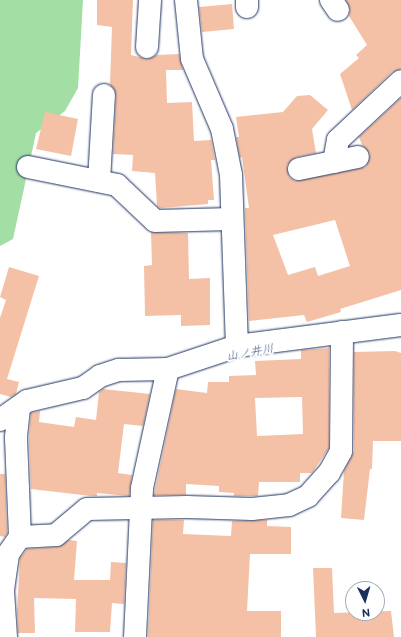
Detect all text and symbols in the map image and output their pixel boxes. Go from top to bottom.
water label: 山ノ井川 [225,342,275,364]
north arrow [345,581,385,621]
text: N [361,606,371,619]

